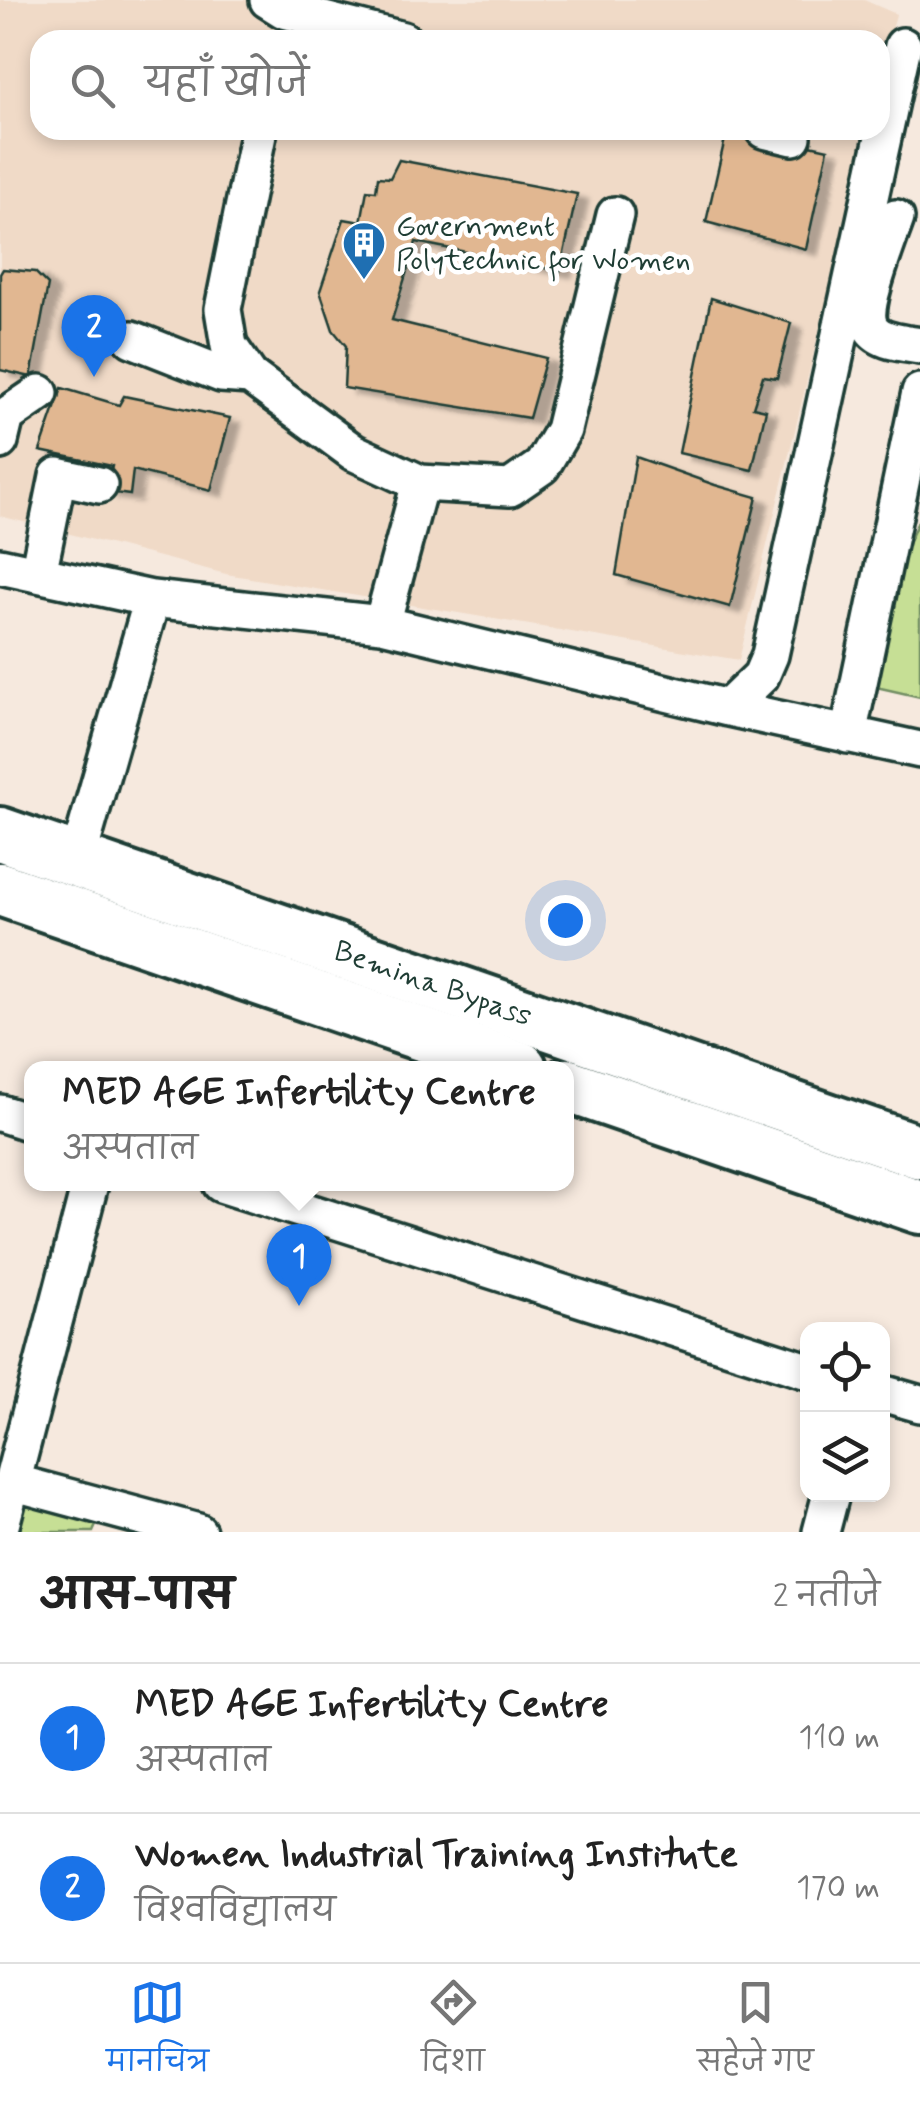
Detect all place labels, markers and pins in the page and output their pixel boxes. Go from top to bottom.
place label: Government Polytechnic for Women [396,207,691,282]
building icon: Government Polytechnic for Women [341,220,387,281]
pin: 2 [62,294,126,377]
pin: 1 [266,1224,332,1306]

